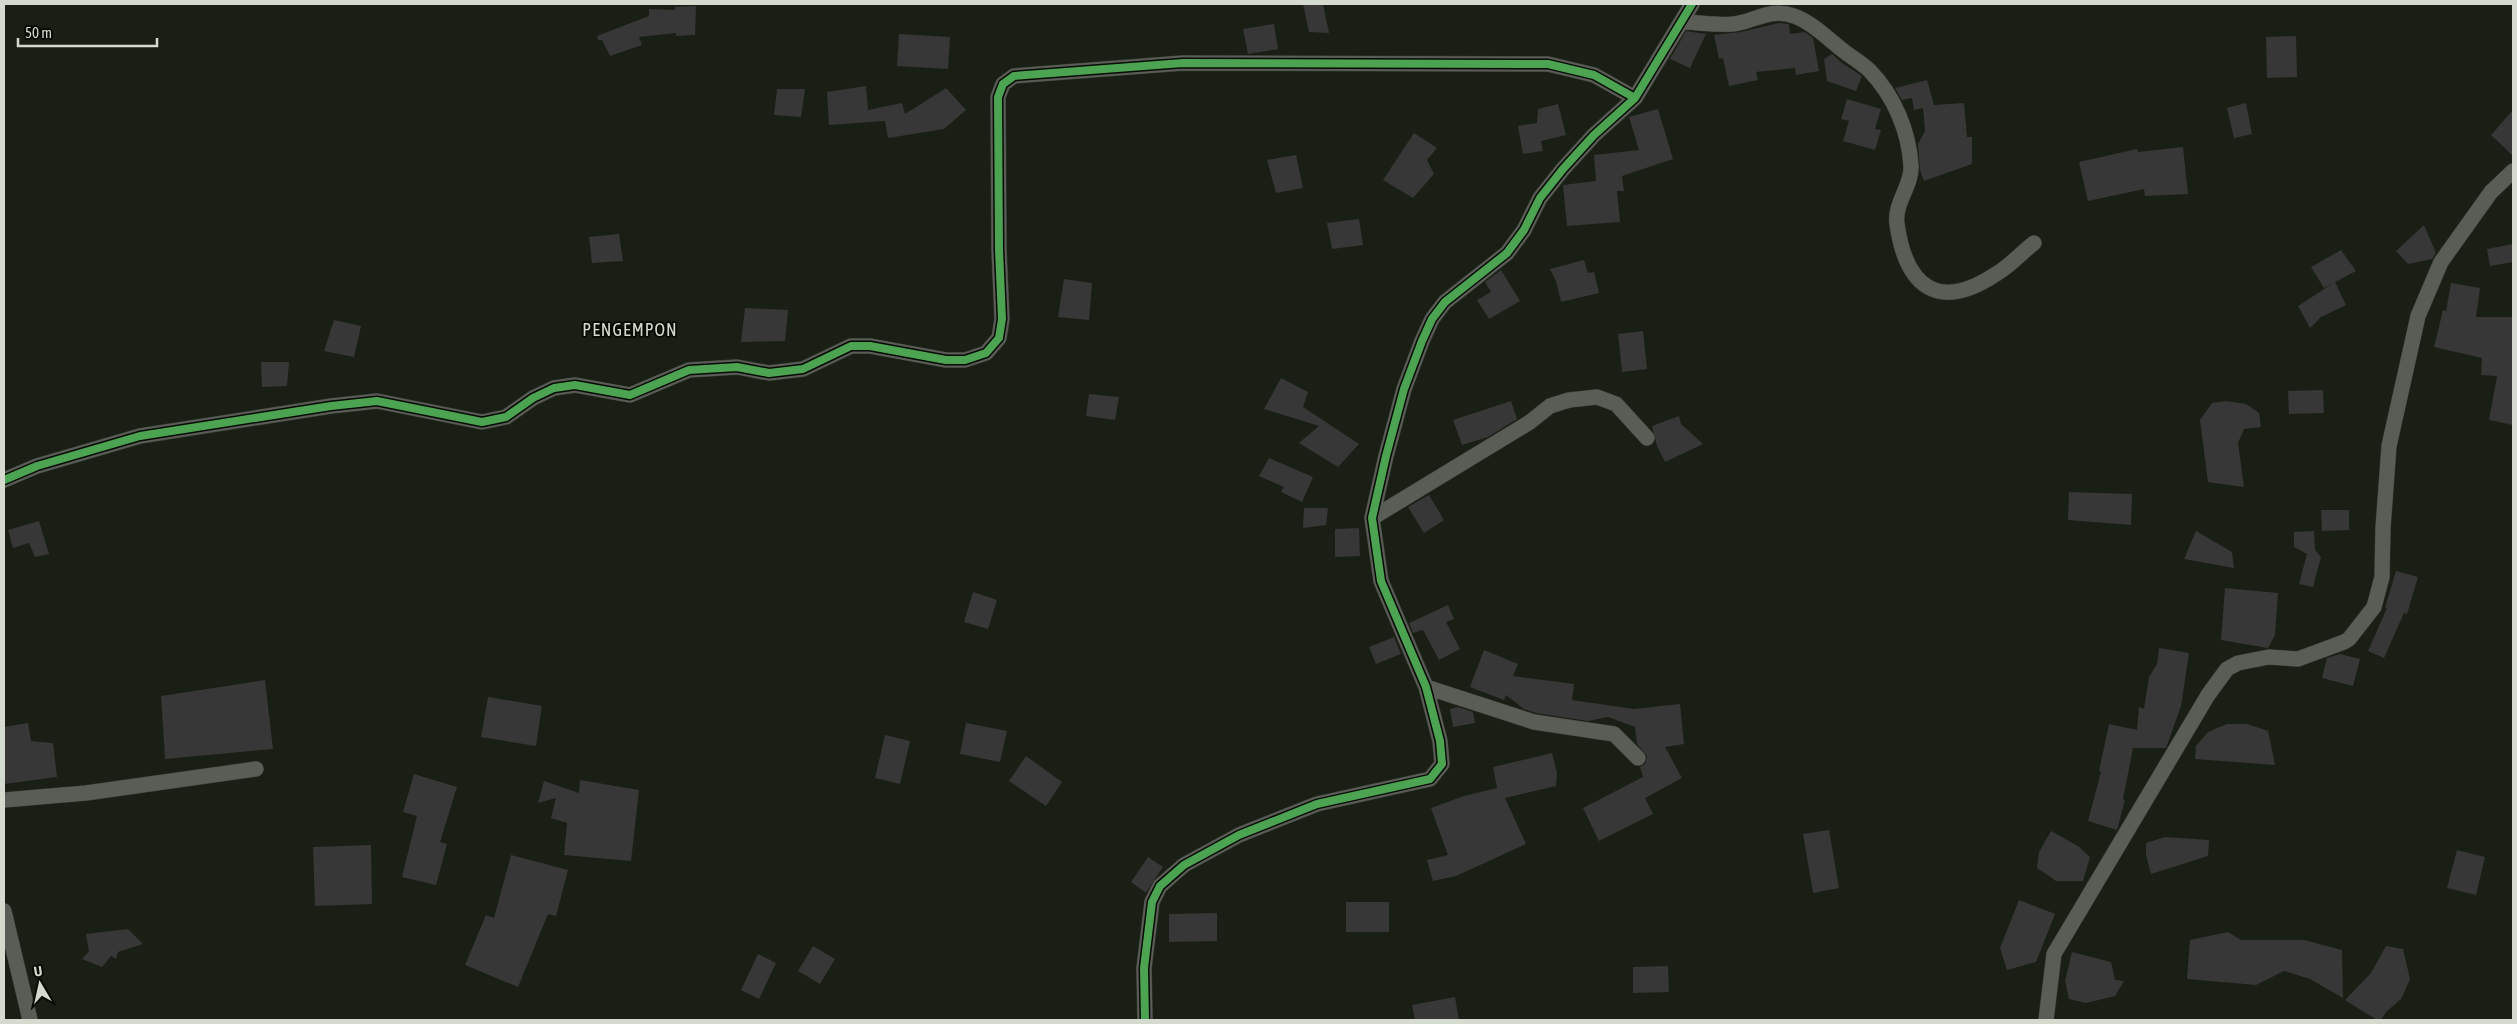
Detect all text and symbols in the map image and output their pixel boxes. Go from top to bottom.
scale bar [18,15,156,47]
text: 50 m [25,24,52,41]
district label: PENGEMPON [582,319,678,340]
north arrow [15,959,65,1009]
text: U [33,963,43,980]

